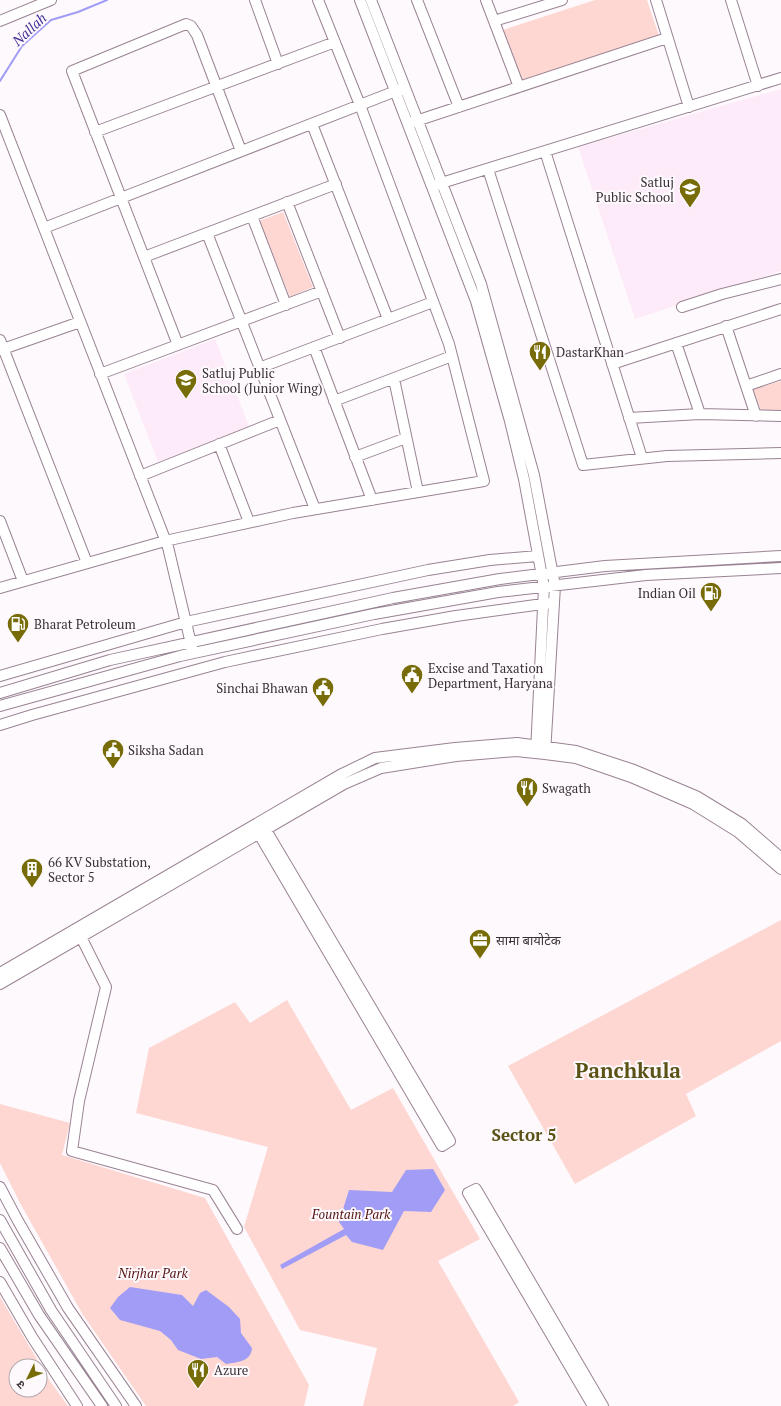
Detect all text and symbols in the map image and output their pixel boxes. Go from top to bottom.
water label: Nallah [7,8,50,50]
place label: Satluj Public School [596,173,674,206]
school or university icon: Satluj Public School [677,176,703,209]
restaurant icon: DastarKhan [527,339,553,372]
place label: DastarKhan [556,343,624,361]
place label: Satluj Public School (Junior Wing) [202,364,323,397]
school or university icon: Satluj Public School (Junior Wing) [173,367,199,400]
fuel station icon: Indian Oil [698,580,724,613]
place label: Indian Oil [638,584,696,602]
fuel station icon: Bharat Petroleum [5,611,31,644]
place label: Bharat Petroleum [34,615,136,633]
place label: Excise and Taxation Department, Haryana [428,659,553,692]
public building icon: Excise and Taxation Department, Haryana [399,662,425,695]
public building icon: Sinchai Bhawan [310,675,336,708]
place label: Sinchai Bhawan [216,679,308,697]
public building icon: Siksha Sadan [100,737,126,770]
place label: Siksha Sadan [128,741,204,759]
restaurant icon: Swagath [514,775,540,808]
place label: Swagath [542,779,591,797]
place label: 66 KV Substation, Sector 5 [48,853,151,886]
building icon: 66 KV Substation, Sector 5 [19,856,45,889]
office icon: सामा बायोटेक [467,927,493,960]
place label: सामा बायोटेक [496,931,562,949]
district label: Panchkula [575,1056,681,1084]
district label: Sector 5 [491,1123,557,1146]
park label: Fountain Park [311,1205,391,1223]
park label: Nirjhar Park [117,1264,188,1282]
restaurant icon: Azure [185,1357,211,1390]
north arrow [8,1358,48,1398]
place label: Azure [214,1361,248,1379]
text: उ [13,1377,28,1392]

